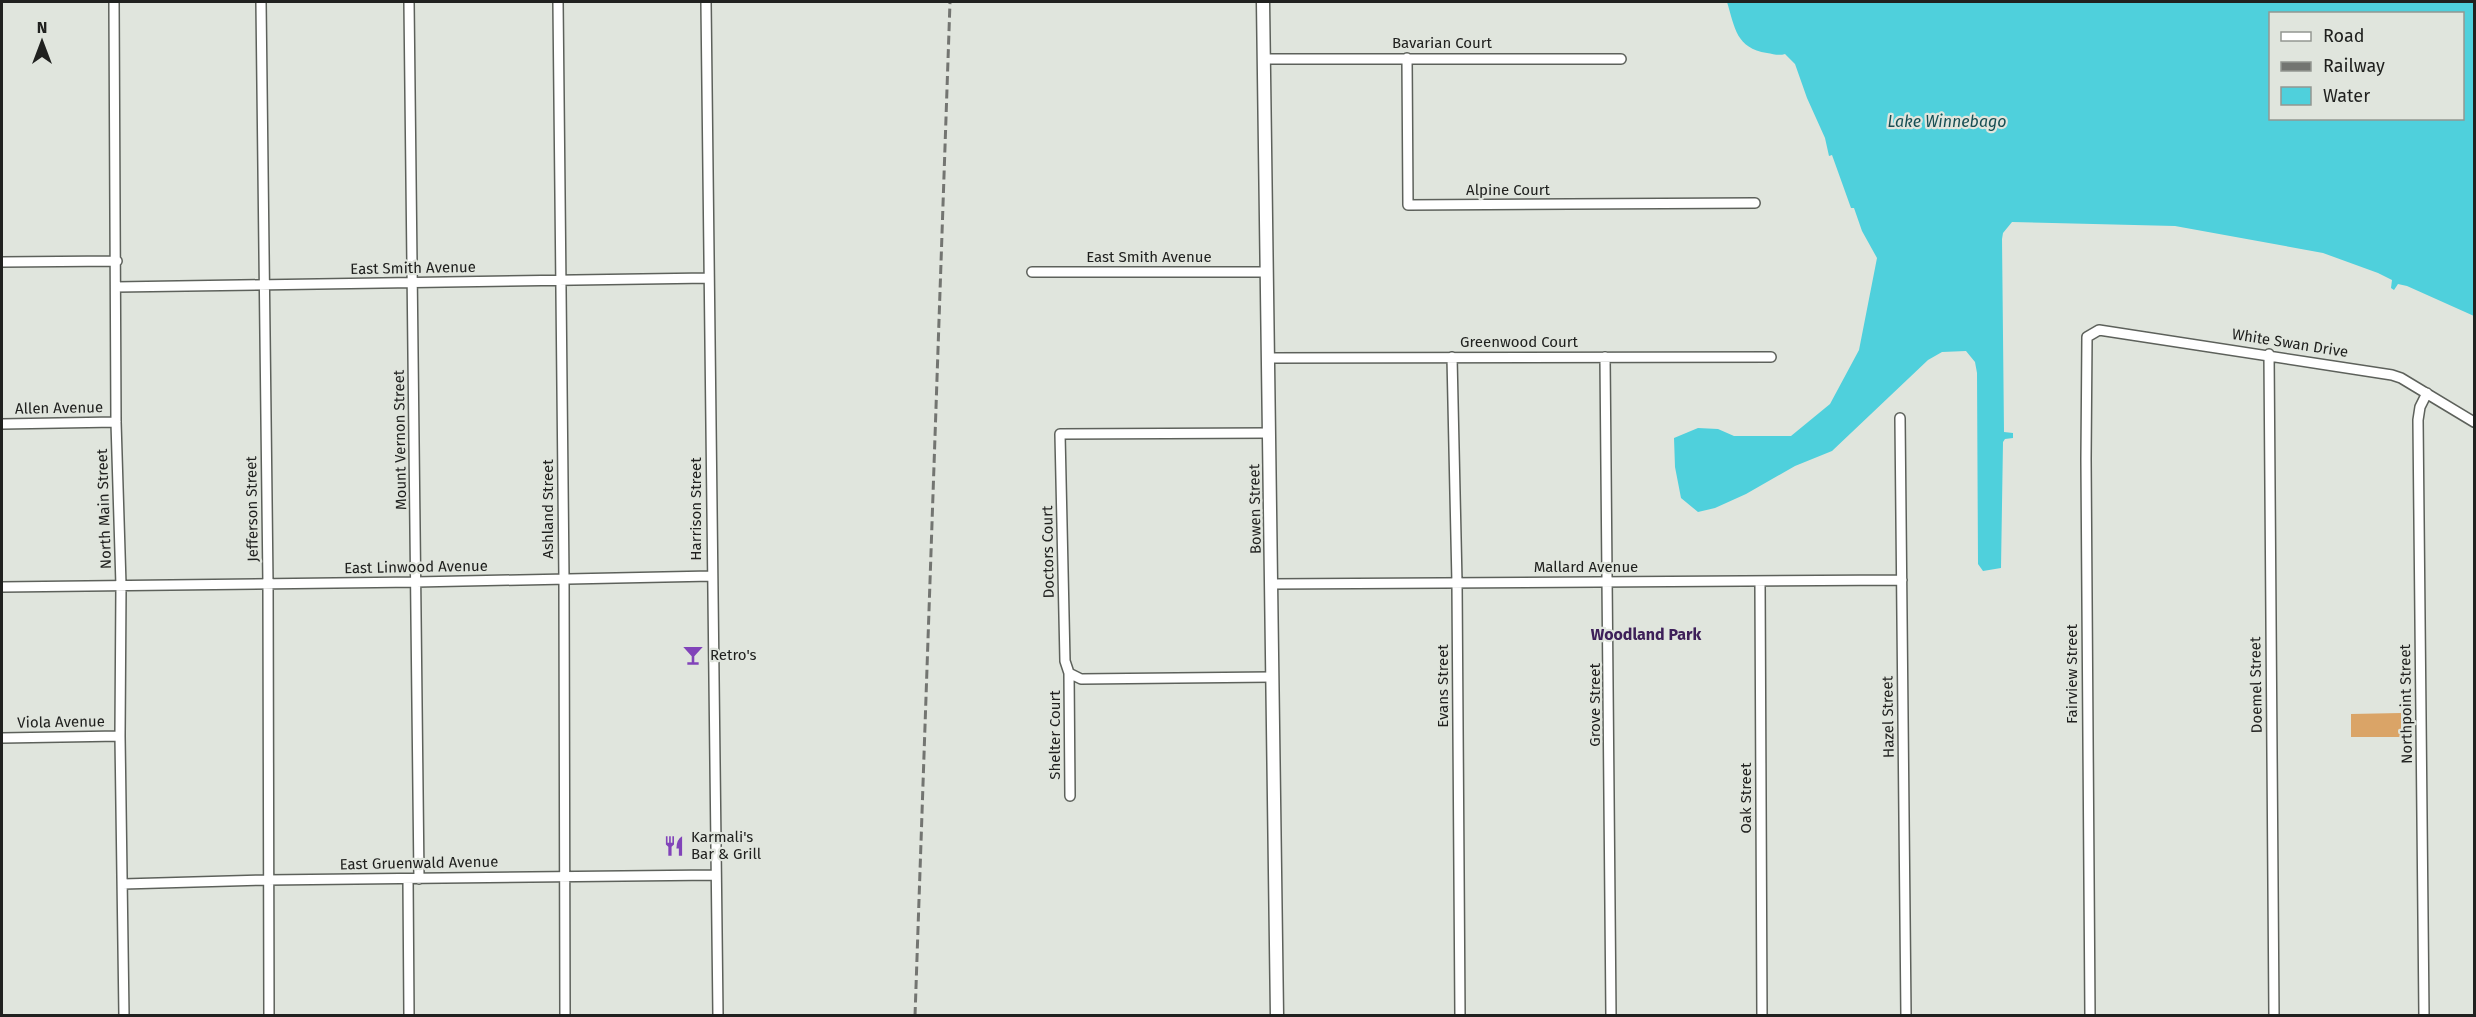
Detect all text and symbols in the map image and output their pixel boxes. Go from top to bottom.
north arrow [12,12,72,72]
legend [2269,12,2464,120]
text: N [37,18,47,37]
text: Road [2323,25,2365,47]
street label: Bavarian Court [1392,34,1493,52]
text: Railway [2323,55,2385,77]
text: Water [2323,85,2370,107]
water label: Lake Winnebago [1887,112,2007,131]
street label: Alpine Court [1466,181,1551,199]
street label: East Smith Avenue [1086,248,1212,266]
street label: East Smith Avenue [350,258,476,278]
street label: White Swan Drive [2231,325,2349,361]
street label: Greenwood Court [1460,333,1579,351]
street label: Mount Vernon Street [390,369,410,510]
street label: Allen Avenue [15,398,103,418]
street label: North Main Street [93,448,115,570]
street label: Jefferson Street [242,455,262,562]
street label: Harrison Street [687,457,705,561]
street label: Ashland Street [539,459,557,559]
street label: Bowen Street [1245,463,1265,554]
street label: Doctors Court [1038,505,1058,599]
street label: East Linwood Avenue [344,557,488,577]
street label: Mallard Avenue [1534,558,1638,576]
street label: Fairview Street [2063,623,2081,724]
district label: Woodland Park [1591,625,1701,644]
street label: Doemel Street [2246,636,2266,734]
bar icon: Retro's [681,643,705,667]
street label: Northpoint Street [2396,643,2416,764]
street label: Evans Street [1434,644,1452,728]
place label: Retro's [710,646,757,664]
street label: Grove Street [1586,663,1604,747]
street label: Hazel Street [1878,675,1898,758]
street label: Shelter Court [1046,690,1064,780]
street label: Viola Avenue [17,712,105,732]
street label: Oak Street [1737,762,1755,833]
place label: Karmali's Bar & Grill [691,828,762,863]
restaurant icon: Karmali's Bar & Grill [662,834,686,858]
street label: East Gruenwald Avenue [339,853,499,873]

